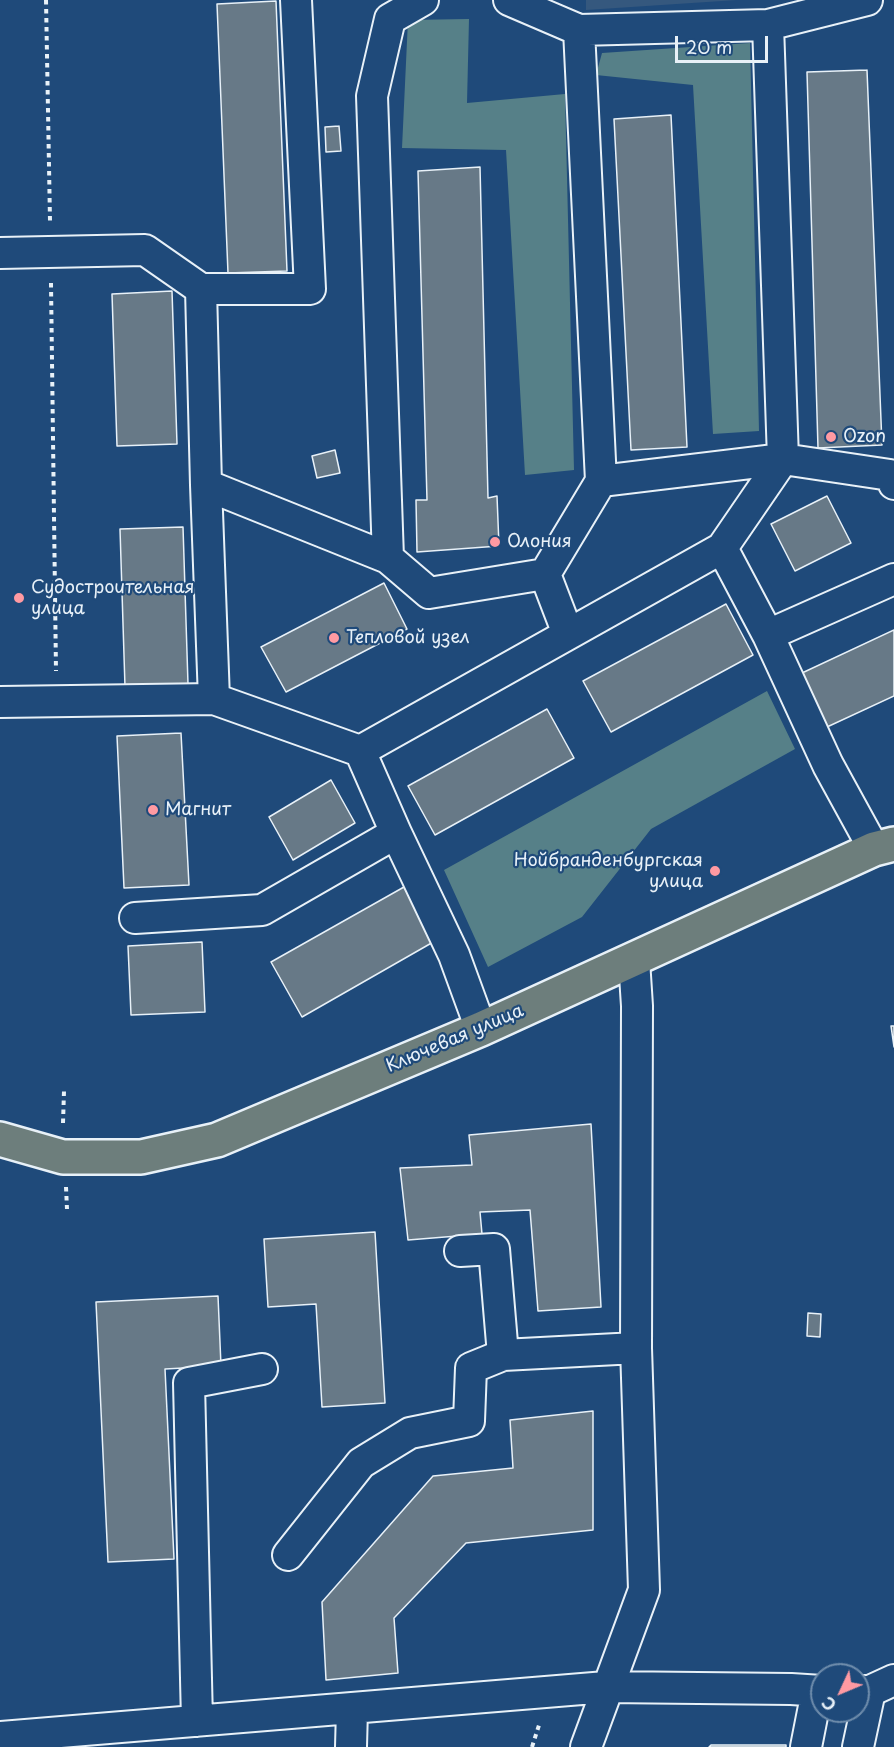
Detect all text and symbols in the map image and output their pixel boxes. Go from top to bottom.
scale bar [678,24,771,62]
text: 20 m [686,33,732,60]
place label: Ozon [843,426,886,448]
marker: Ozon [824,430,838,444]
place label: Олония [507,531,572,553]
marker: Олония [488,535,502,549]
place label: Судостроительная улица [31,577,194,620]
marker: Судостроительная улица [12,591,26,605]
place label: Тепловой узел [346,627,470,649]
marker: Тепловой узел [327,631,341,645]
place label: Магнит [165,799,231,821]
marker: Магнит [146,803,160,817]
place label: Нойбранденбургская улица [514,850,703,892]
marker: Нойбранденбургская улица [708,864,722,878]
street label: Ключевая улица [383,1000,527,1078]
north arrow [810,1663,870,1723]
text: С [816,1691,841,1717]

